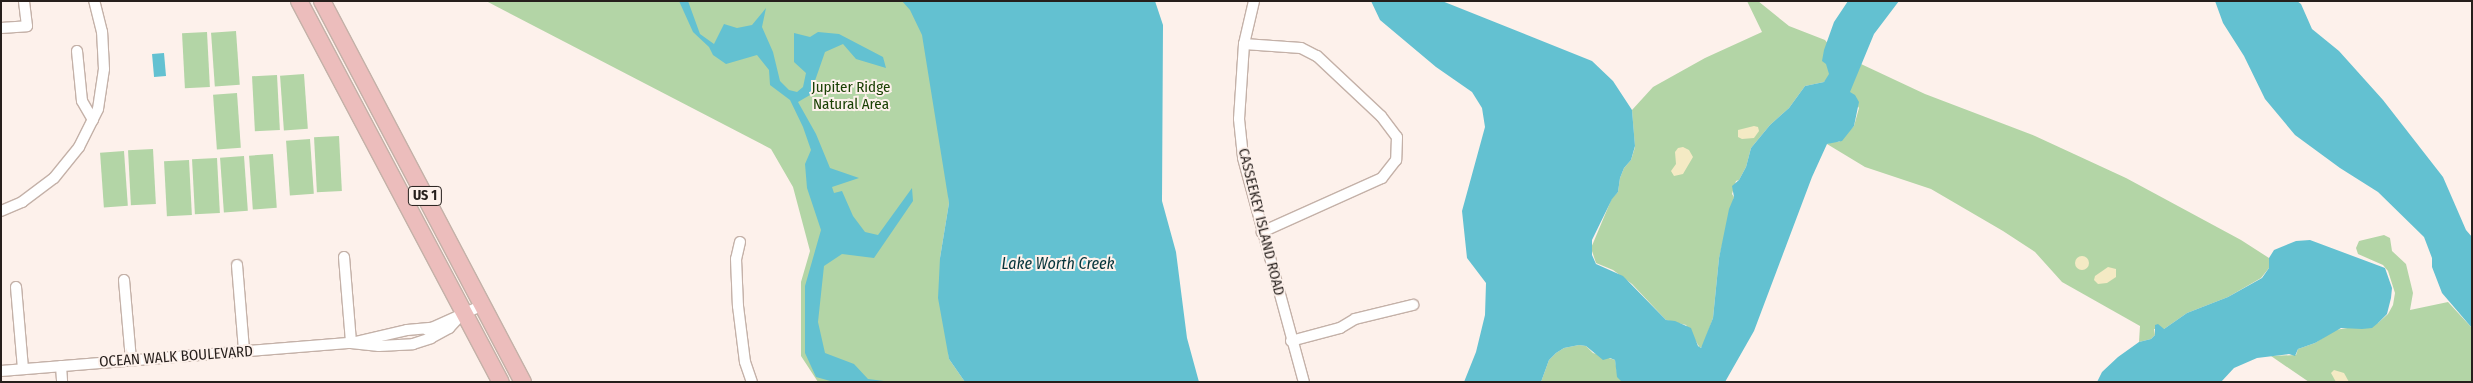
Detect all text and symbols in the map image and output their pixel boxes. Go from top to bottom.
park label: Jupiter Ridge Natural Area [812,78,890,113]
street label: CASSEEKEY ISLAND ROAD [1234,146,1288,298]
road number: US 1 [408,185,442,208]
water label: Lake Worth Creek [1001,254,1115,274]
street label: OCEAN WALK BOULEVARD [98,343,254,371]

